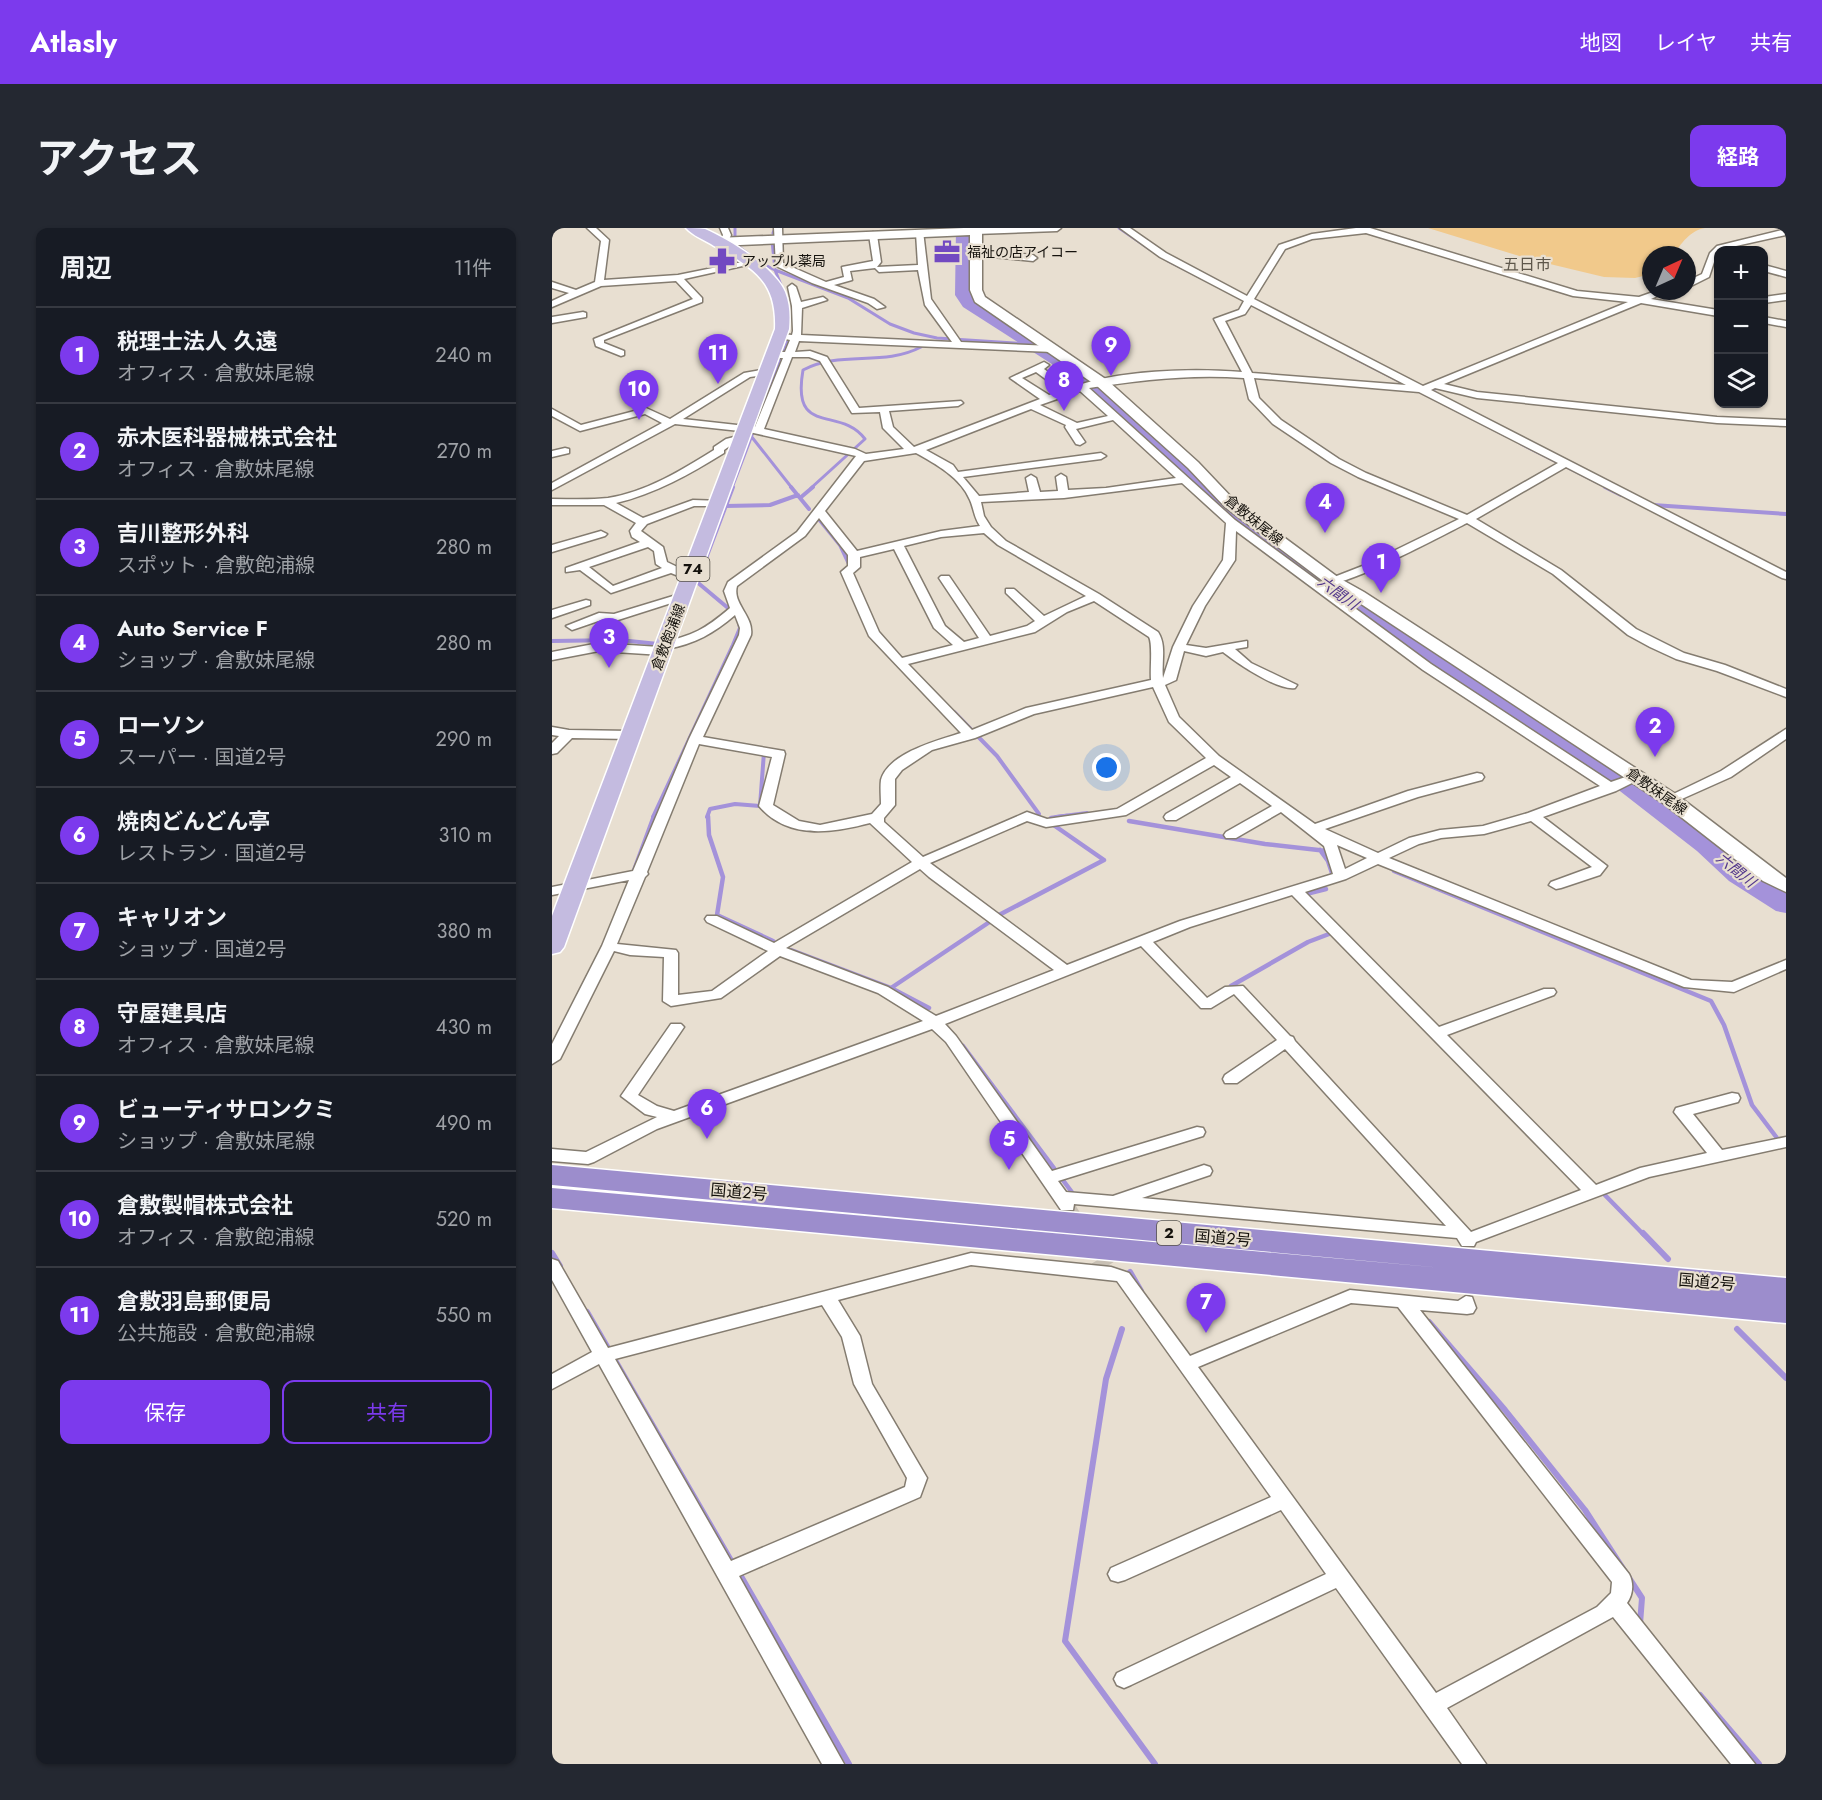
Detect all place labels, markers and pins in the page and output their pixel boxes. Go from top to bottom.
office icon: 福祉の店アイコー [932,237,962,267]
place label: 福祉の店アイコー [967,242,1078,262]
pharmacy icon: アップル薬局 [707,246,737,276]
place label: アップル薬局 [742,251,826,271]
pin: 9 [1092,326,1130,376]
pin: 11 [698,334,738,384]
pin: 8 [1044,362,1084,411]
pin: 10 [620,370,658,420]
pin: 4 [1306,484,1344,533]
pin: 1 [1362,544,1400,593]
pin: 3 [590,618,628,668]
pin: 2 [1636,708,1674,757]
pin: 6 [688,1090,726,1139]
pin: 5 [990,1120,1028,1170]
pin: 7 [1186,1284,1226,1333]

